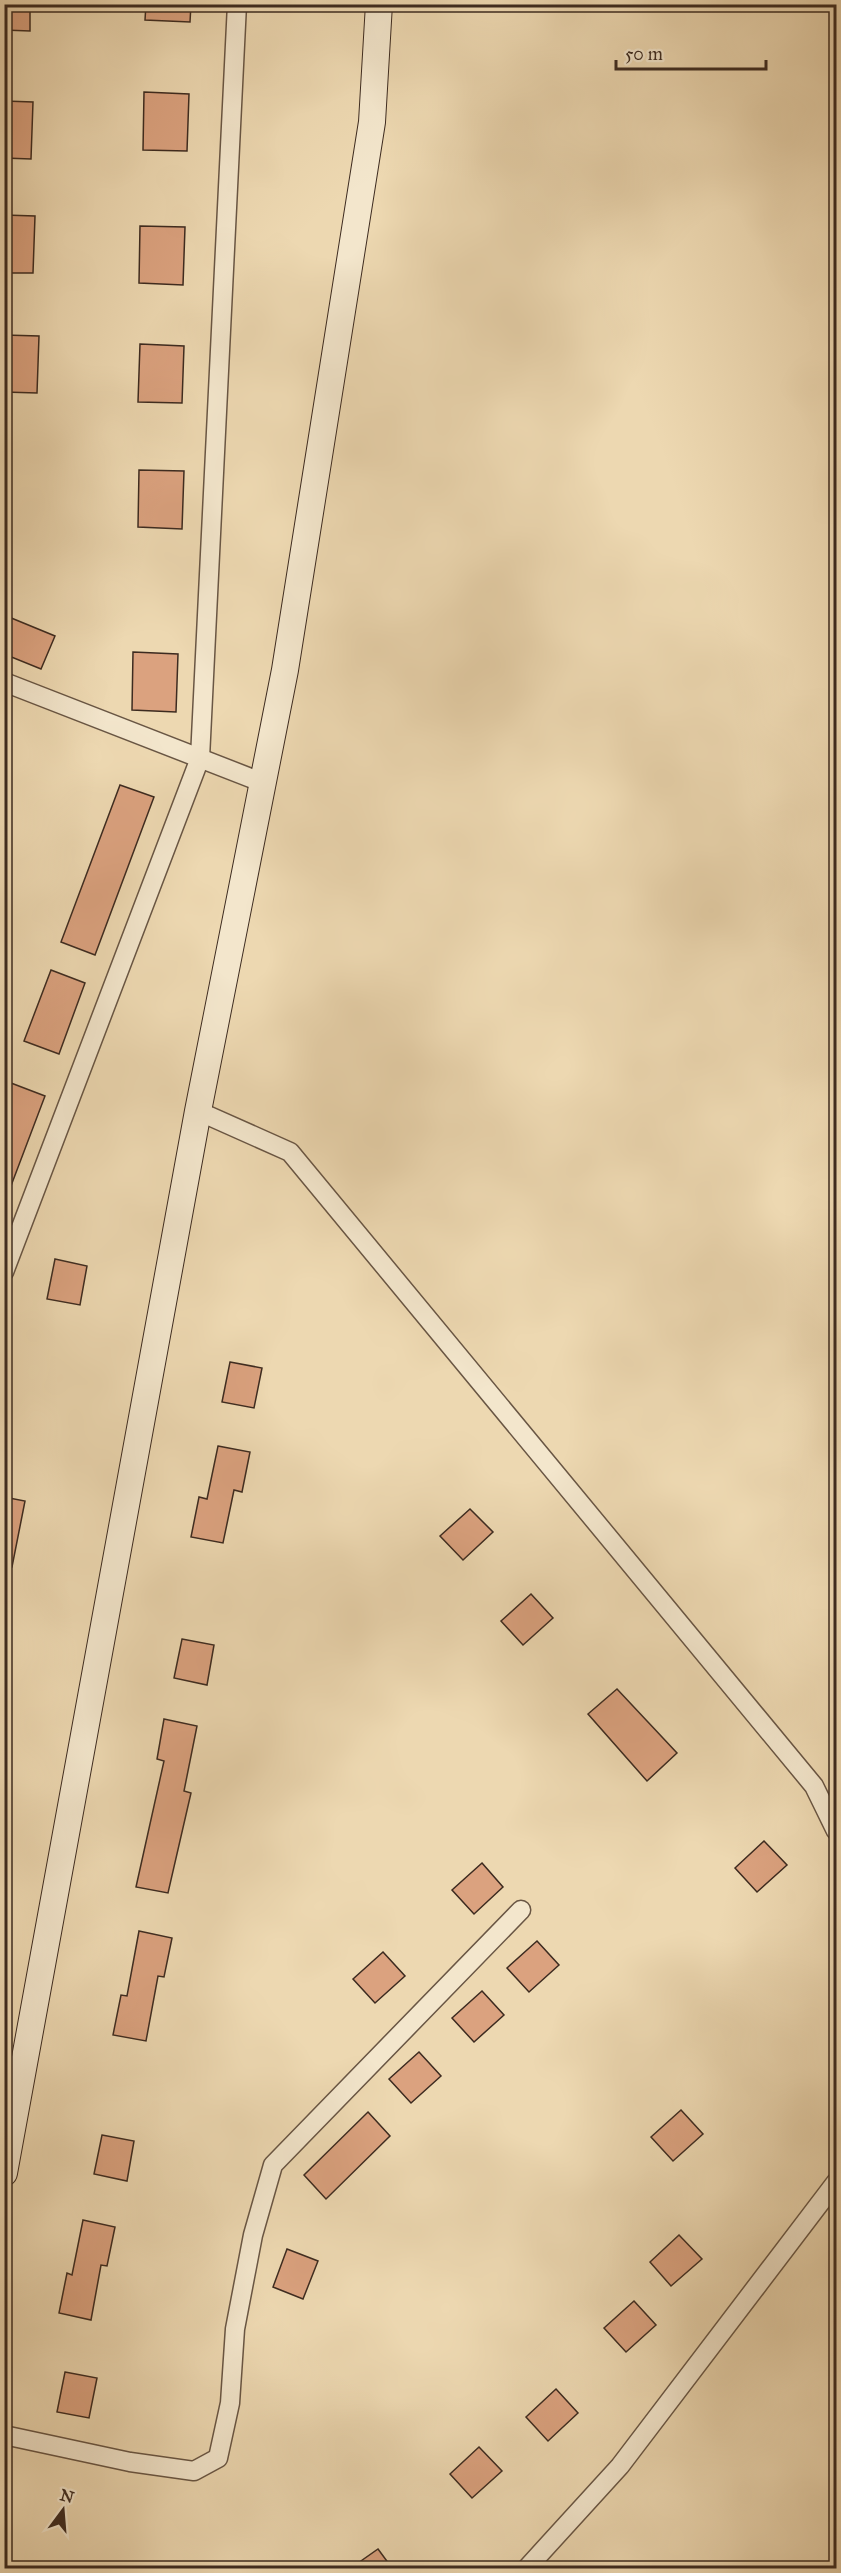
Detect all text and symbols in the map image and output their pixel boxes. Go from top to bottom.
scale bar [616,33,766,71]
text: 50 m [625,43,663,65]
north arrow [33,2480,93,2540]
text: N [58,2485,77,2507]

